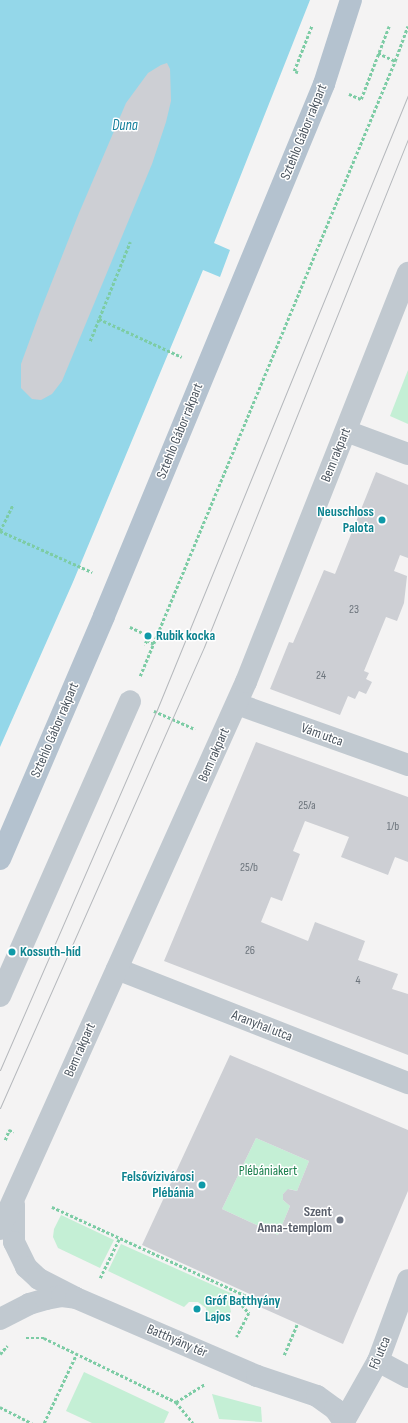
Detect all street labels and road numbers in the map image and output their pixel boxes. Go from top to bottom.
street label: Sztehlo Gábor rakpart [277,82,331,182]
street label: Sztehlo Gábor rakpart [153,381,207,481]
street label: Bem rakpart [317,425,355,485]
street label: Sztehlo Gábor rakpart [27,680,83,780]
street label: Vám utca [299,720,345,750]
street label: Bem rakpart [195,725,233,785]
street label: Aranyhal utca [229,1007,295,1045]
street label: Bem rakpart [61,1020,99,1080]
street label: Batthyány tér [144,1321,210,1361]
street label: Fő utca [366,1334,394,1372]

